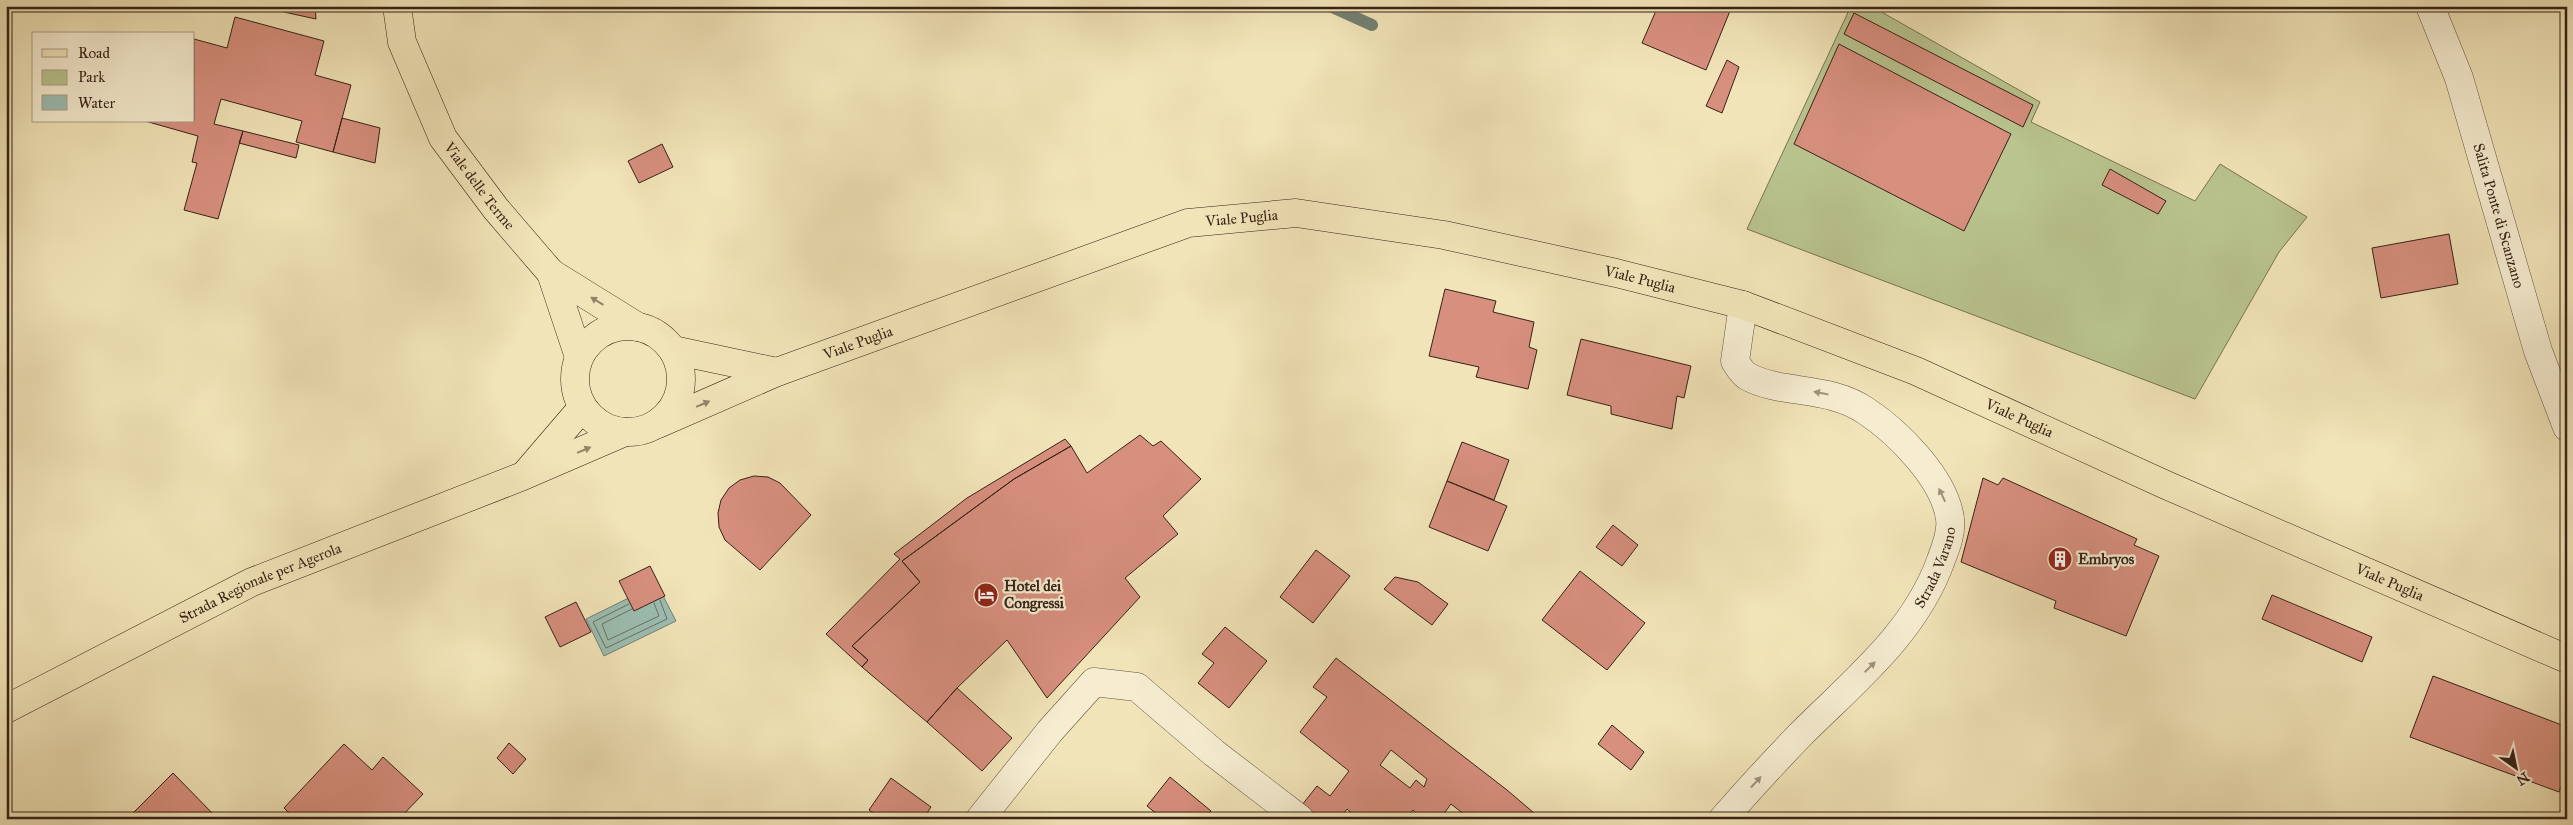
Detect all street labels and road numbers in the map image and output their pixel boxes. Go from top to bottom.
street label: Viale delle Terme [440,138,519,233]
street label: Salita Ponte di Scanzano [2469,141,2528,291]
street label: Viale Puglia [1204,206,1279,230]
street label: Viale Puglia [1602,262,1678,297]
street label: Viale Puglia [820,322,896,364]
street label: Viale Puglia [1982,394,2057,442]
street label: Strada Varano [1910,525,1959,611]
street label: Strada Regionale per Agerola [176,539,345,627]
street label: Viale Puglia [2352,559,2427,605]

